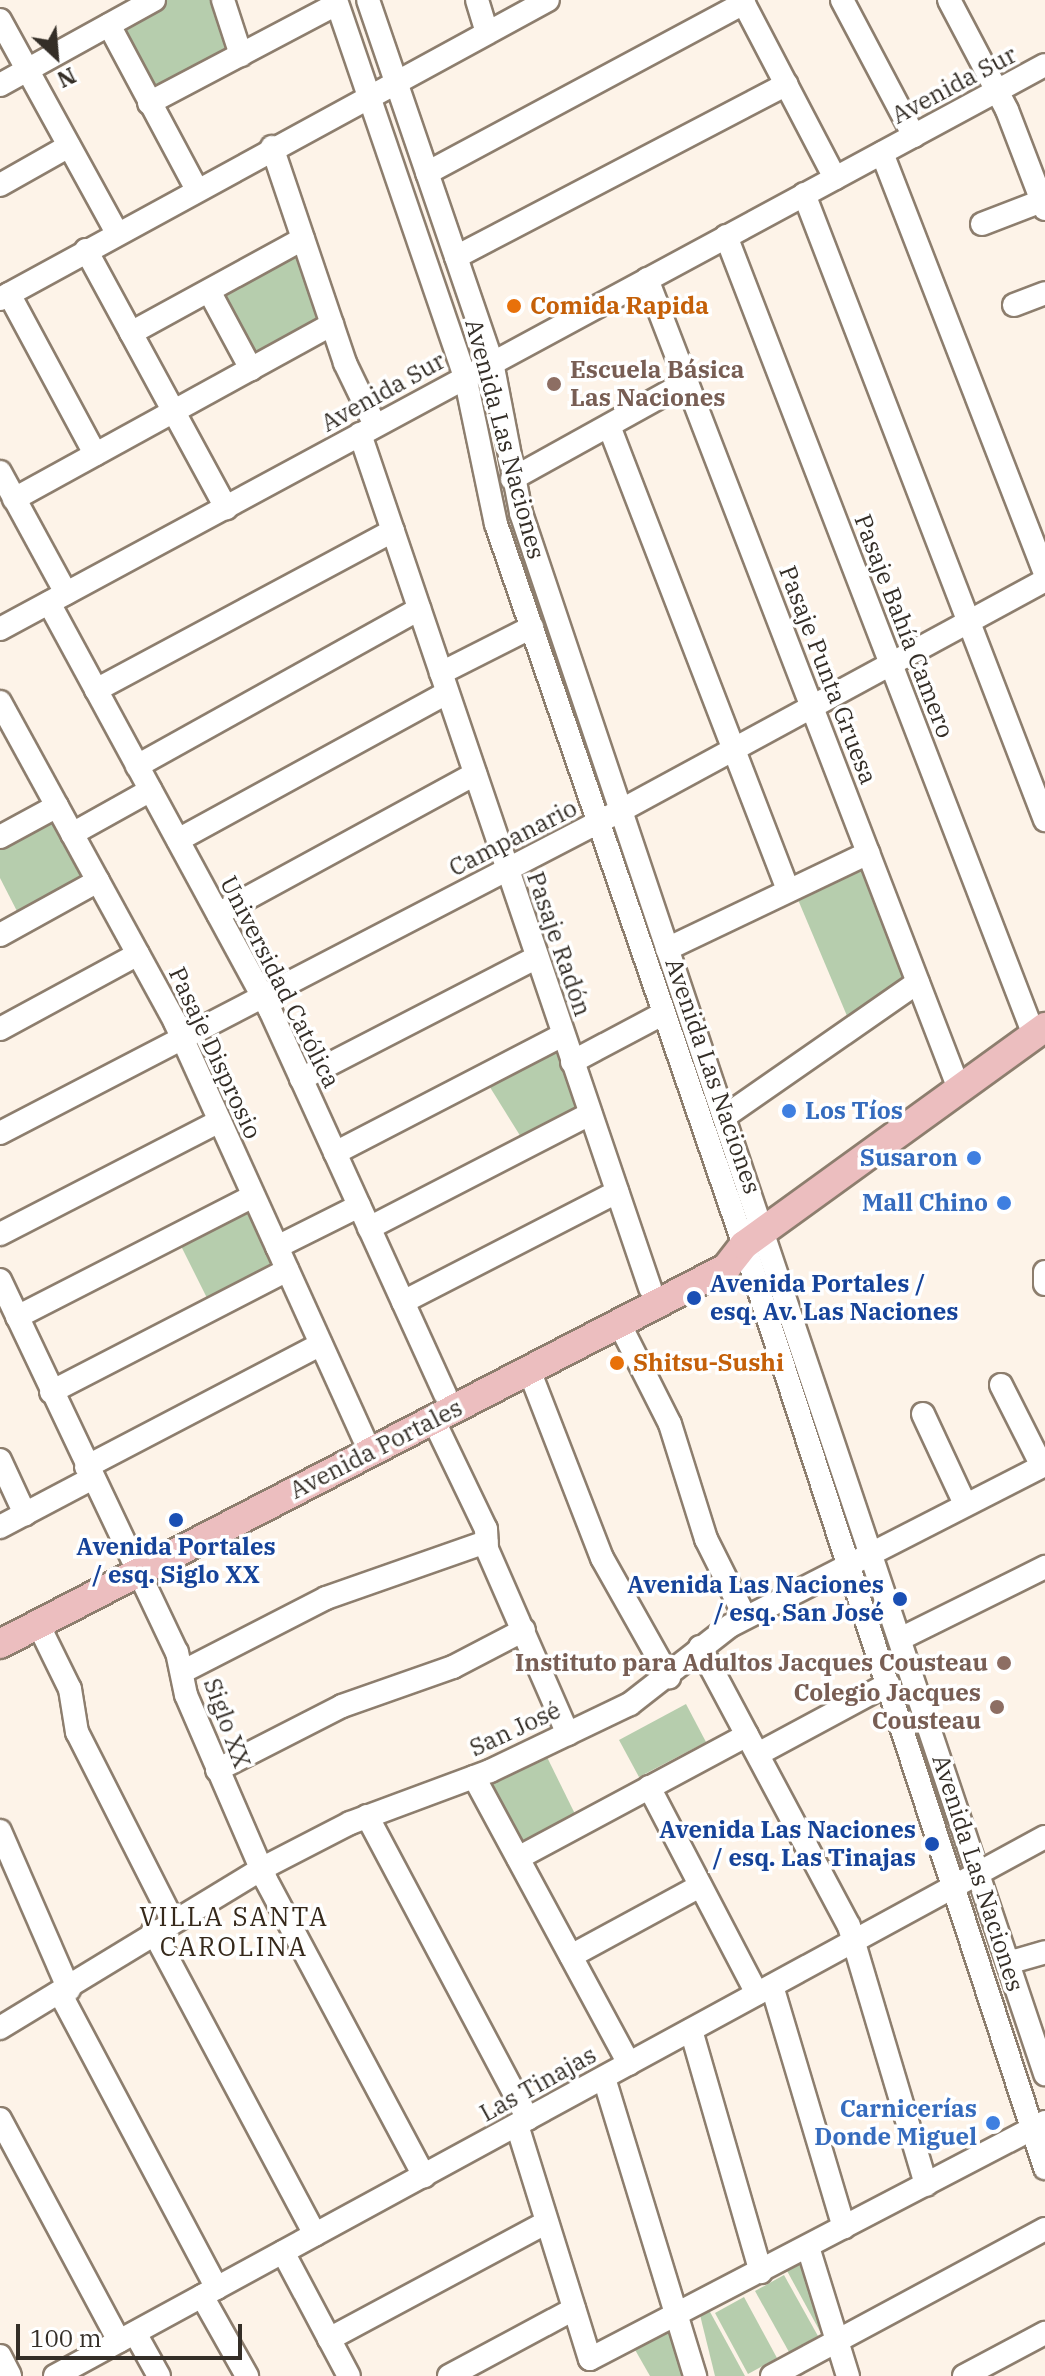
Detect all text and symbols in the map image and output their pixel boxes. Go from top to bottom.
north arrow [16,16,96,96]
street label: Avenida Sur [887,40,1021,130]
text: N [53,61,81,95]
place label: Comida Rapida [530,292,709,320]
marker: Comida Rapida [505,297,523,315]
street label: Avenida Las Naciones [459,316,551,562]
street label: Avenida Sur [316,346,450,438]
place label: Escuela Básica Las Naciones [570,356,744,412]
marker: Escuela Básica Las Naciones [545,375,563,393]
street label: Pasaje Bahía Camero [848,510,960,742]
street label: Pasaje Punta Gruesa [773,562,883,788]
street label: Campanario [444,793,582,883]
street label: Pasaje Radón [521,868,597,1020]
street label: Universidad Católica [214,871,346,1093]
street label: Avenida Las Naciones [659,954,767,1198]
street label: Pasaje Disprosio [163,963,267,1143]
place label: Los Tíos [805,1097,903,1125]
marker: Los Tíos [780,1102,798,1120]
place label: Susaron [860,1144,958,1172]
marker: Susaron [965,1149,983,1167]
place label: Mall Chino [862,1189,988,1217]
marker: Mall Chino [995,1194,1013,1212]
place label: Avenida Portales / esq. Av. Las Naciones [710,1270,958,1326]
marker: Avenida Portales / esq. Av. Las Naciones [685,1289,703,1307]
place label: Shitsu-Sushi [633,1349,784,1377]
marker: Shitsu-Sushi [608,1354,626,1372]
street label: Avenida Portales [285,1393,467,1505]
marker: Avenida Portales / esq. Siglo XX [167,1511,185,1529]
place label: Avenida Portales / esq. Siglo XX [76,1533,276,1589]
place label: Avenida Las Naciones / esq. San José [627,1571,884,1627]
marker: Avenida Las Naciones / esq. San José [891,1590,909,1608]
place label: Instituto para Adultos Jacques Cousteau [515,1649,988,1677]
marker: Instituto para Adultos Jacques Cousteau [995,1654,1013,1672]
street label: Siglo XX [198,1674,256,1772]
place label: Colegio Jacques Cousteau [793,1679,981,1735]
street label: San José [465,1695,565,1763]
marker: Colegio Jacques Cousteau [988,1698,1006,1716]
street label: Avenida Las Naciones [926,1751,1030,1995]
place label: Avenida Las Naciones / esq. Las Tinajas [659,1816,916,1872]
marker: Avenida Las Naciones / esq. Las Tinajas [923,1835,941,1853]
district label: VILLA SANTA CAROLINA [139,1901,329,1962]
street label: Las Tinajas [475,2040,601,2128]
place label: Carnicerías Donde Miguel [814,2095,977,2151]
marker: Carnicerías Donde Miguel [984,2114,1002,2132]
scale bar [20,2308,246,2358]
text: 100 m [30,2322,102,2354]

